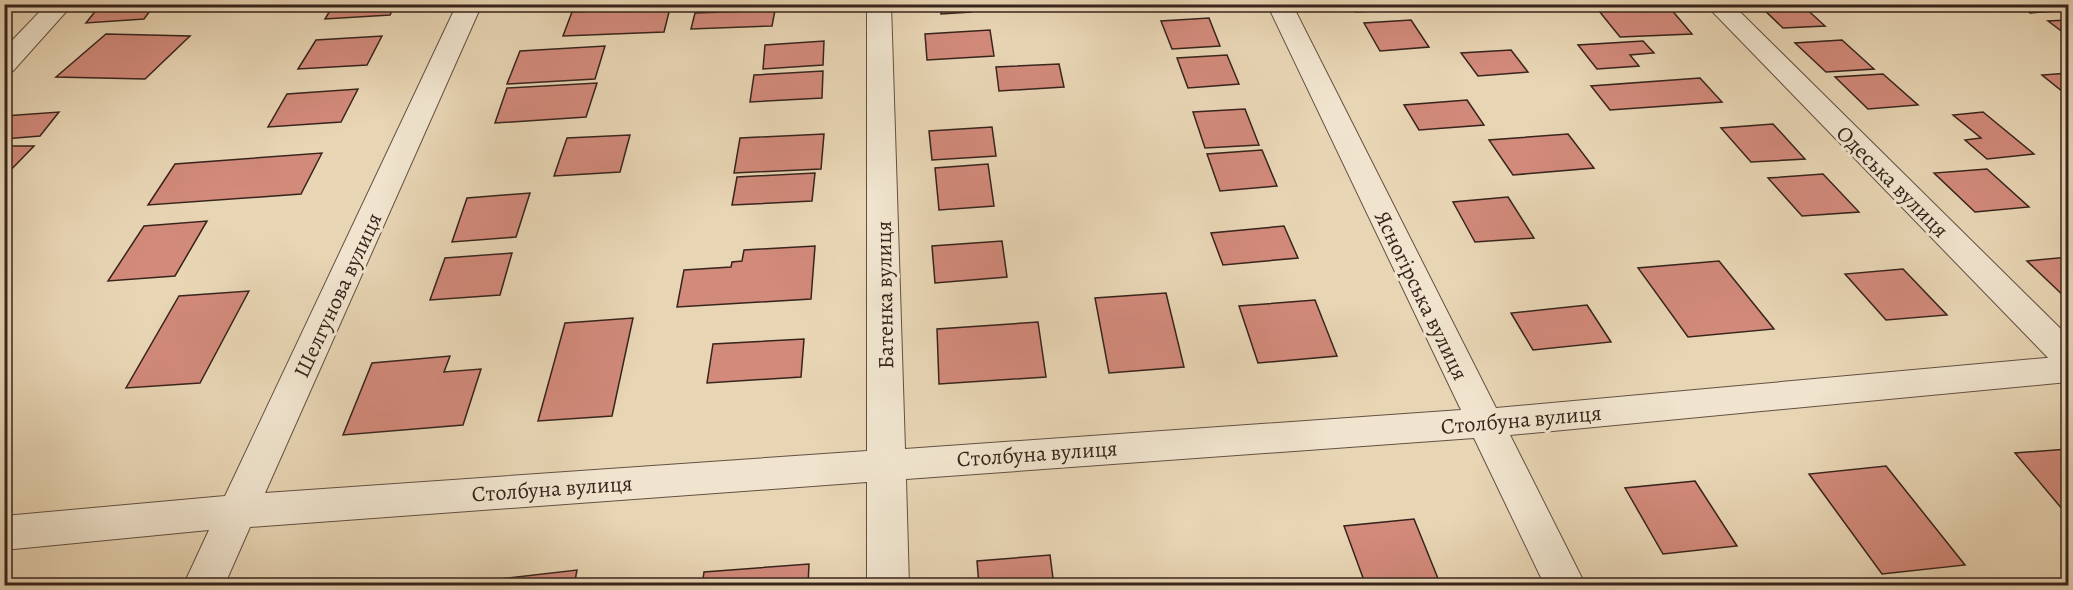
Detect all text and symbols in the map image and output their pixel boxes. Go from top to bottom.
street label: Одеська вулиця [1829,119,1955,245]
street label: Ясногірська вулиця [1367,206,1475,385]
street label: Шелгунова вулиця [286,208,389,383]
street label: Батенка вулиця [869,221,901,369]
street label: Столбуна вулиця [1439,398,1603,442]
street label: Столбуна вулиця [956,433,1119,475]
street label: Столбуна вулиця [471,468,634,510]

